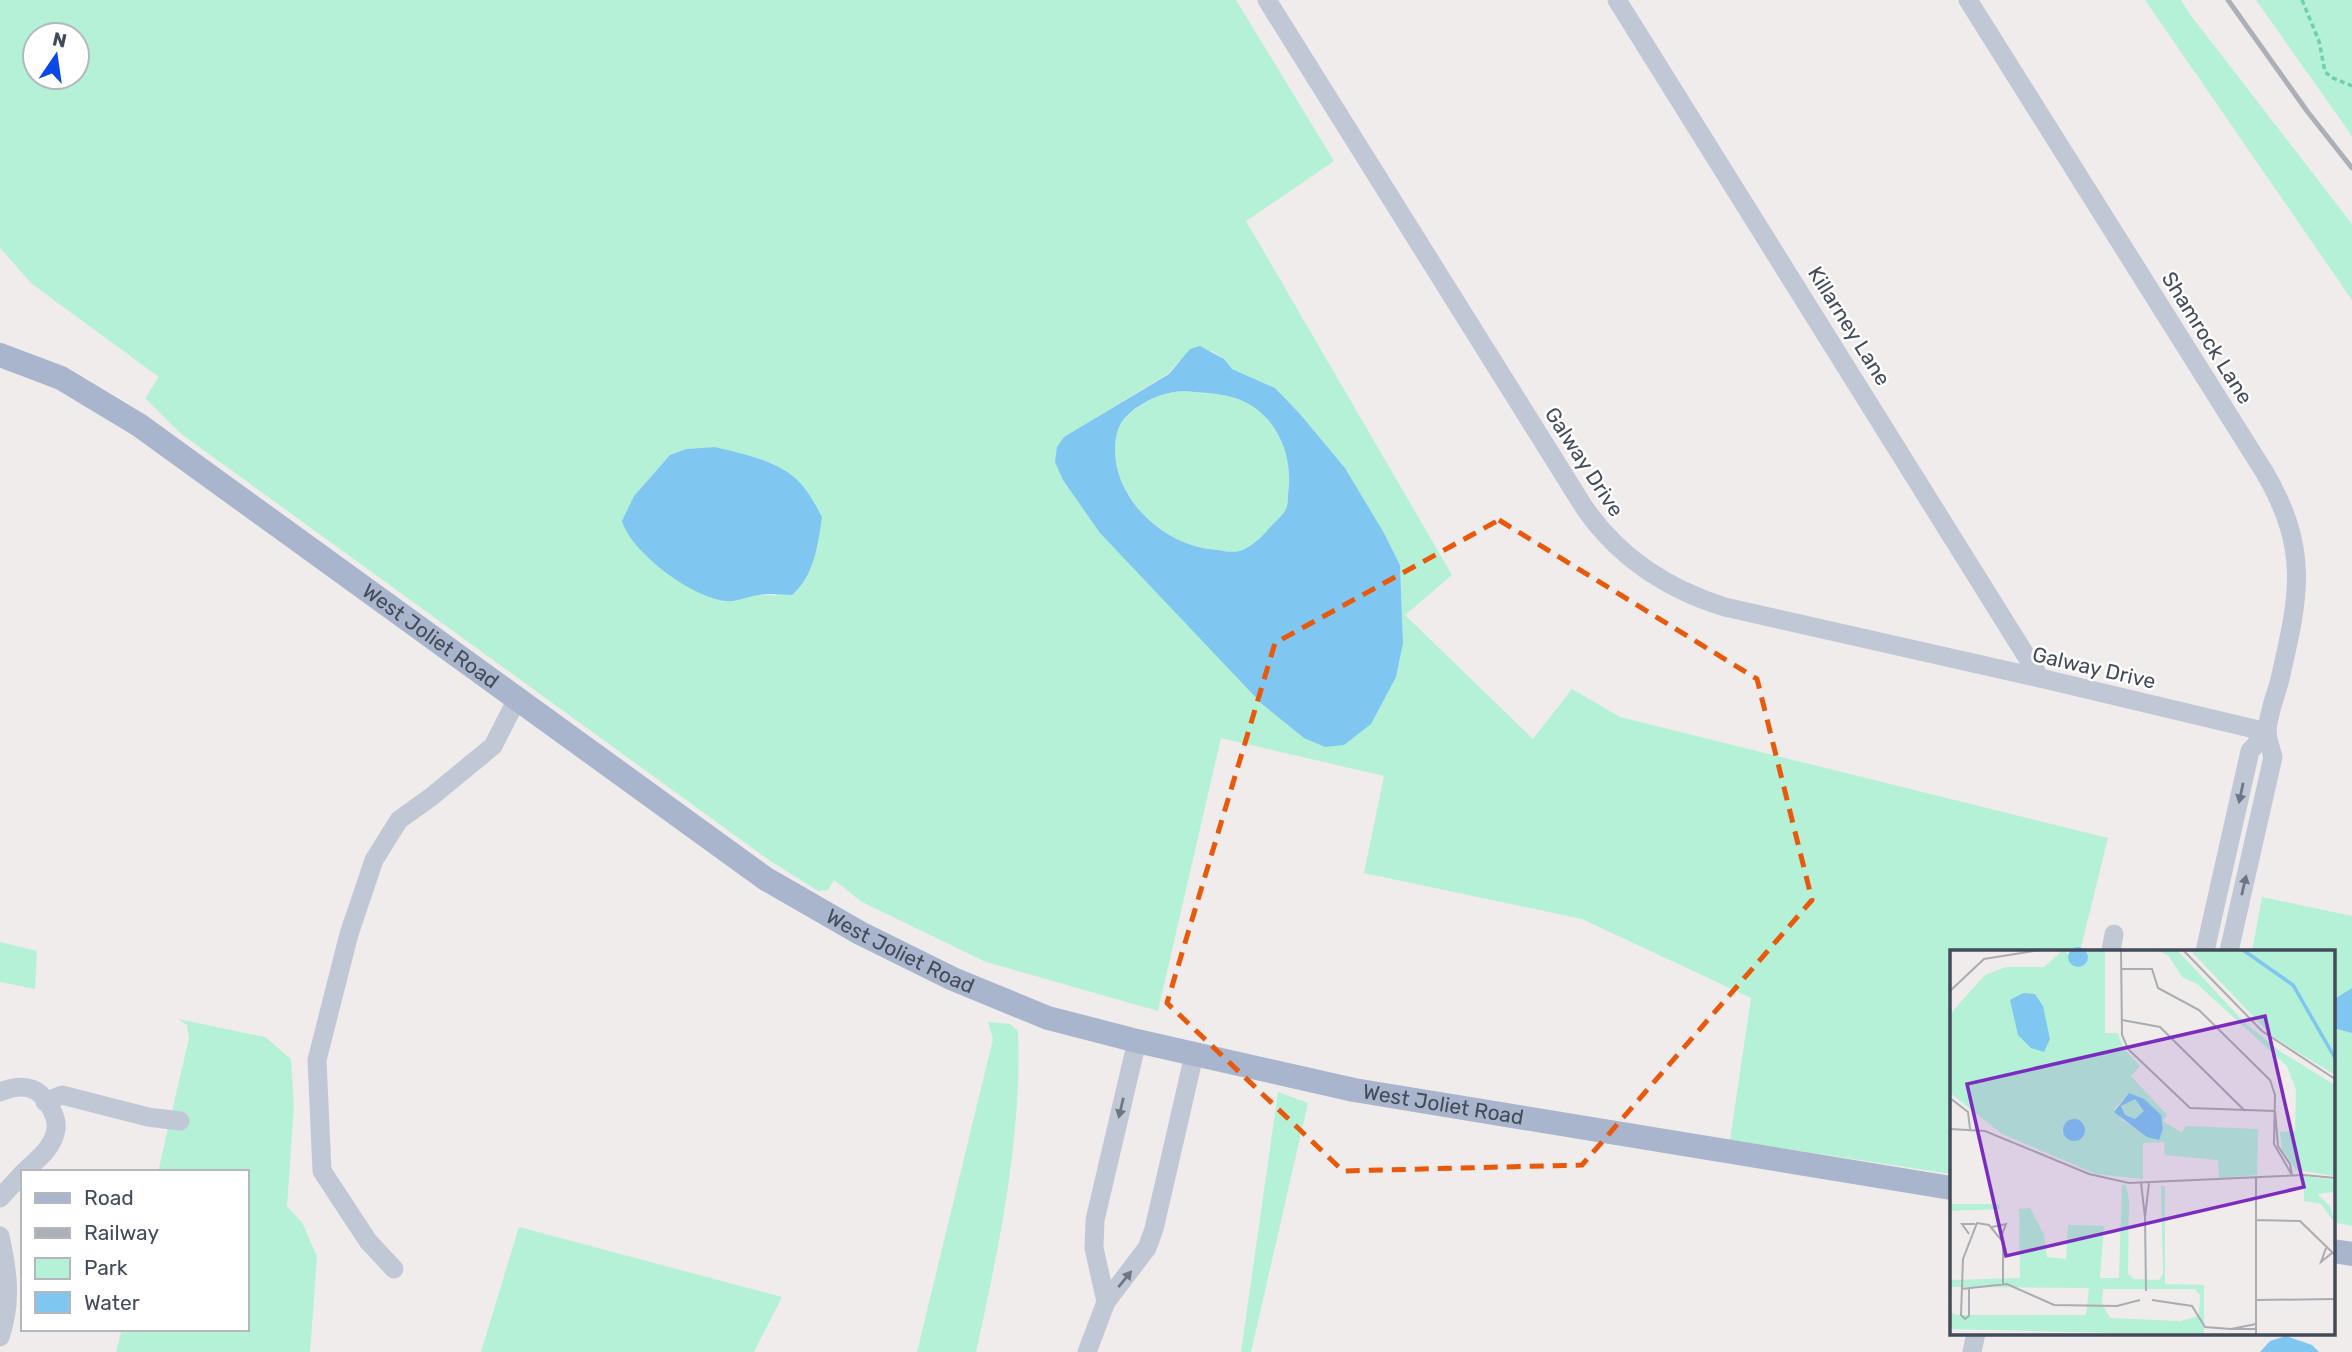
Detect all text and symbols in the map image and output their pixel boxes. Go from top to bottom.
north arrow [21,21,91,91]
text: N [50,27,69,53]
street label: Killarney Lane [1803,262,1896,390]
street label: Shamrock Lane [2157,267,2258,408]
street label: Galway Drive [1540,402,1629,521]
street label: West Joliet Road [357,578,504,693]
street label: Galway Drive [2030,641,2158,694]
one-way arrow [2235,782,2246,804]
one-way arrow [2239,874,2250,896]
street label: West Joliet Road [822,903,978,998]
inset map [1950,950,2334,1334]
street label: West Joliet Road [1361,1079,1526,1130]
one-way arrow [1115,1097,1126,1119]
legend [21,1170,248,1331]
text: Road [84,1185,134,1210]
text: Railway [84,1220,159,1245]
text: Park [84,1255,128,1280]
one-way arrow [1117,1270,1132,1288]
text: Water [84,1290,140,1315]

